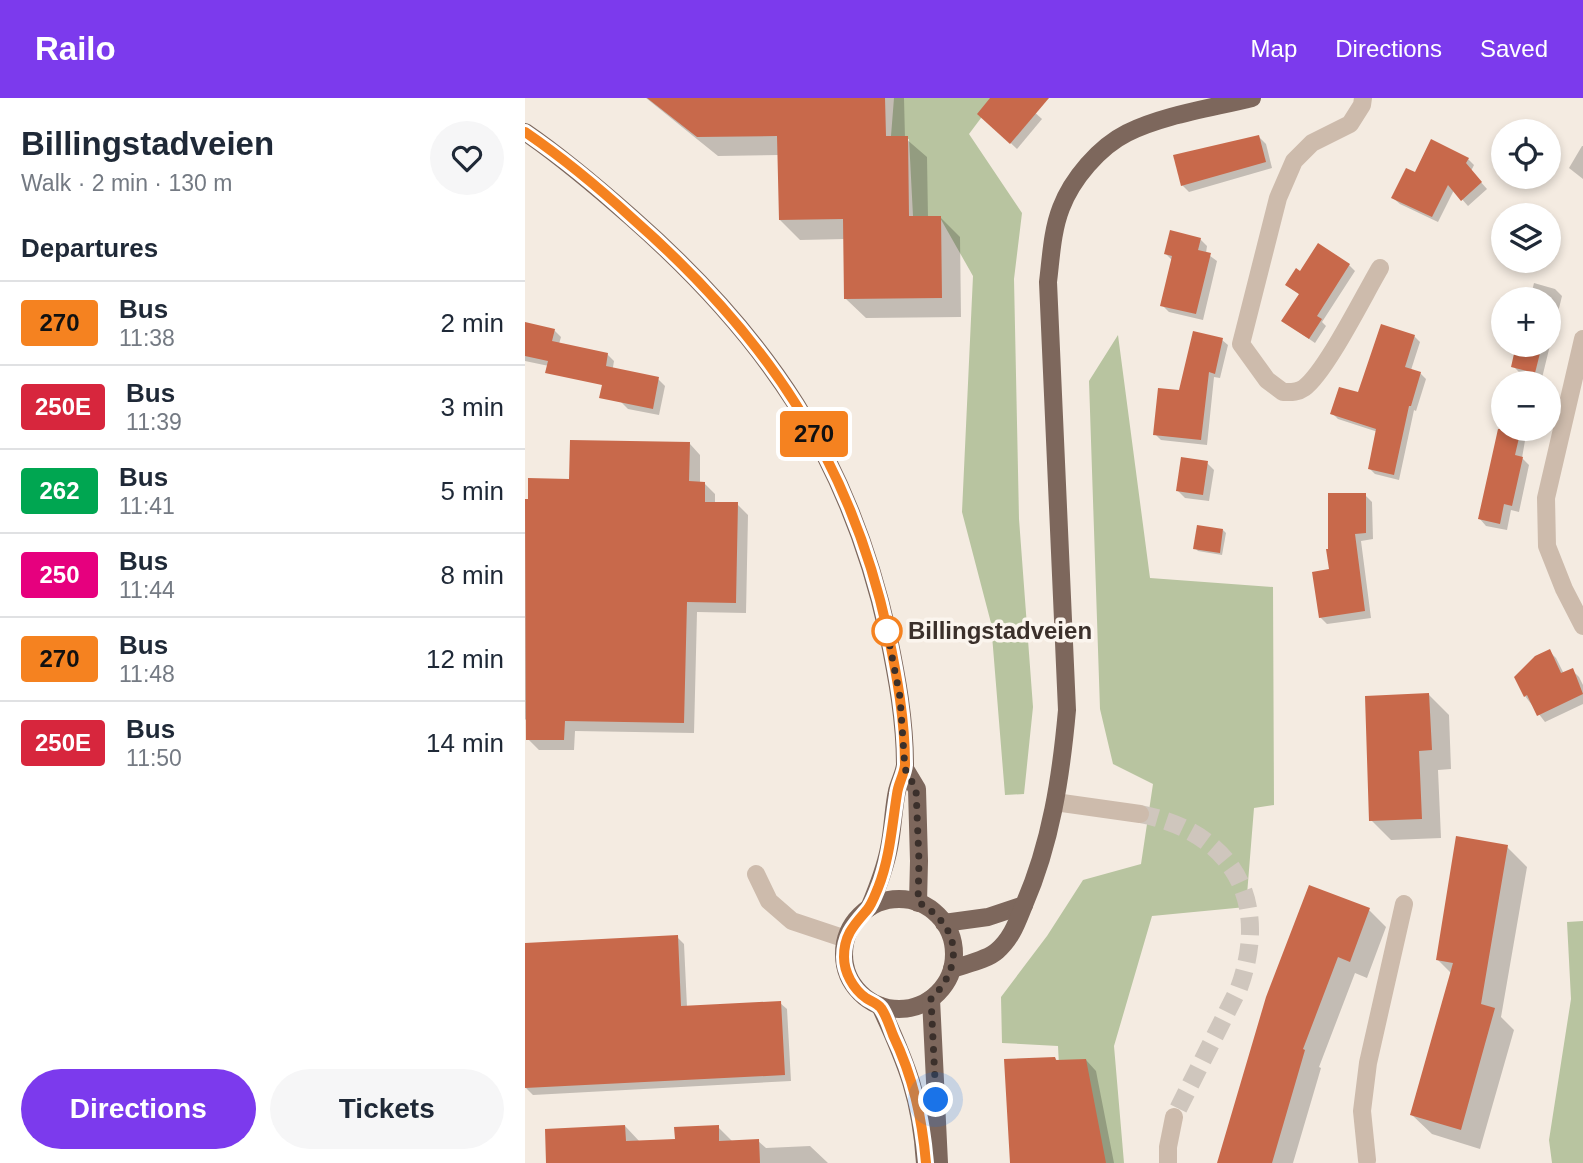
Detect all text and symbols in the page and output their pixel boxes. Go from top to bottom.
text: Railo [35,30,116,67]
text: Map [1251,35,1297,62]
text: Directions [1335,35,1442,62]
text: Saved [1480,35,1548,62]
map controls [1491,119,1561,441]
button: locate [1491,119,1561,189]
button: heart [430,121,504,195]
text: Billingstadveien [21,125,274,162]
text: Walk · 2 min · 130 m [21,170,232,196]
button: layers [1491,203,1561,273]
text: Departures [21,233,158,263]
button: + [1491,287,1561,357]
text: Bus [119,294,168,324]
text: 2 min [440,308,504,338]
text: 270 [39,309,80,336]
text: 11:38 [119,325,175,351]
button: − [1491,371,1561,441]
text: Bus [126,378,175,408]
text: 3 min [440,392,504,422]
text: 250E [35,393,91,420]
text: 11:39 [126,409,182,435]
line badge: 270 [774,411,854,457]
text: 270 [794,420,834,447]
text: Bus [119,462,168,492]
text: 5 min [440,476,504,506]
text: 262 [39,477,80,504]
text: 11:41 [119,493,175,519]
text: Bus [119,546,168,576]
text: 8 min [440,560,504,590]
text: 250 [39,561,80,588]
text: 11:44 [119,577,175,603]
marker: Billingstadveien [872,616,902,646]
place label: Billingstadveien [908,617,1092,644]
text: Bus [119,630,168,660]
text: 12 min [426,644,504,674]
text: 270 [39,645,80,672]
text: 11:48 [119,661,175,687]
text: Bus [126,714,175,744]
text: 14 min [426,728,504,758]
text: 250E [35,729,91,756]
text: 11:50 [126,745,182,771]
button: Directions [21,1069,256,1149]
button: Tickets [270,1069,504,1149]
your location [918,1082,953,1117]

